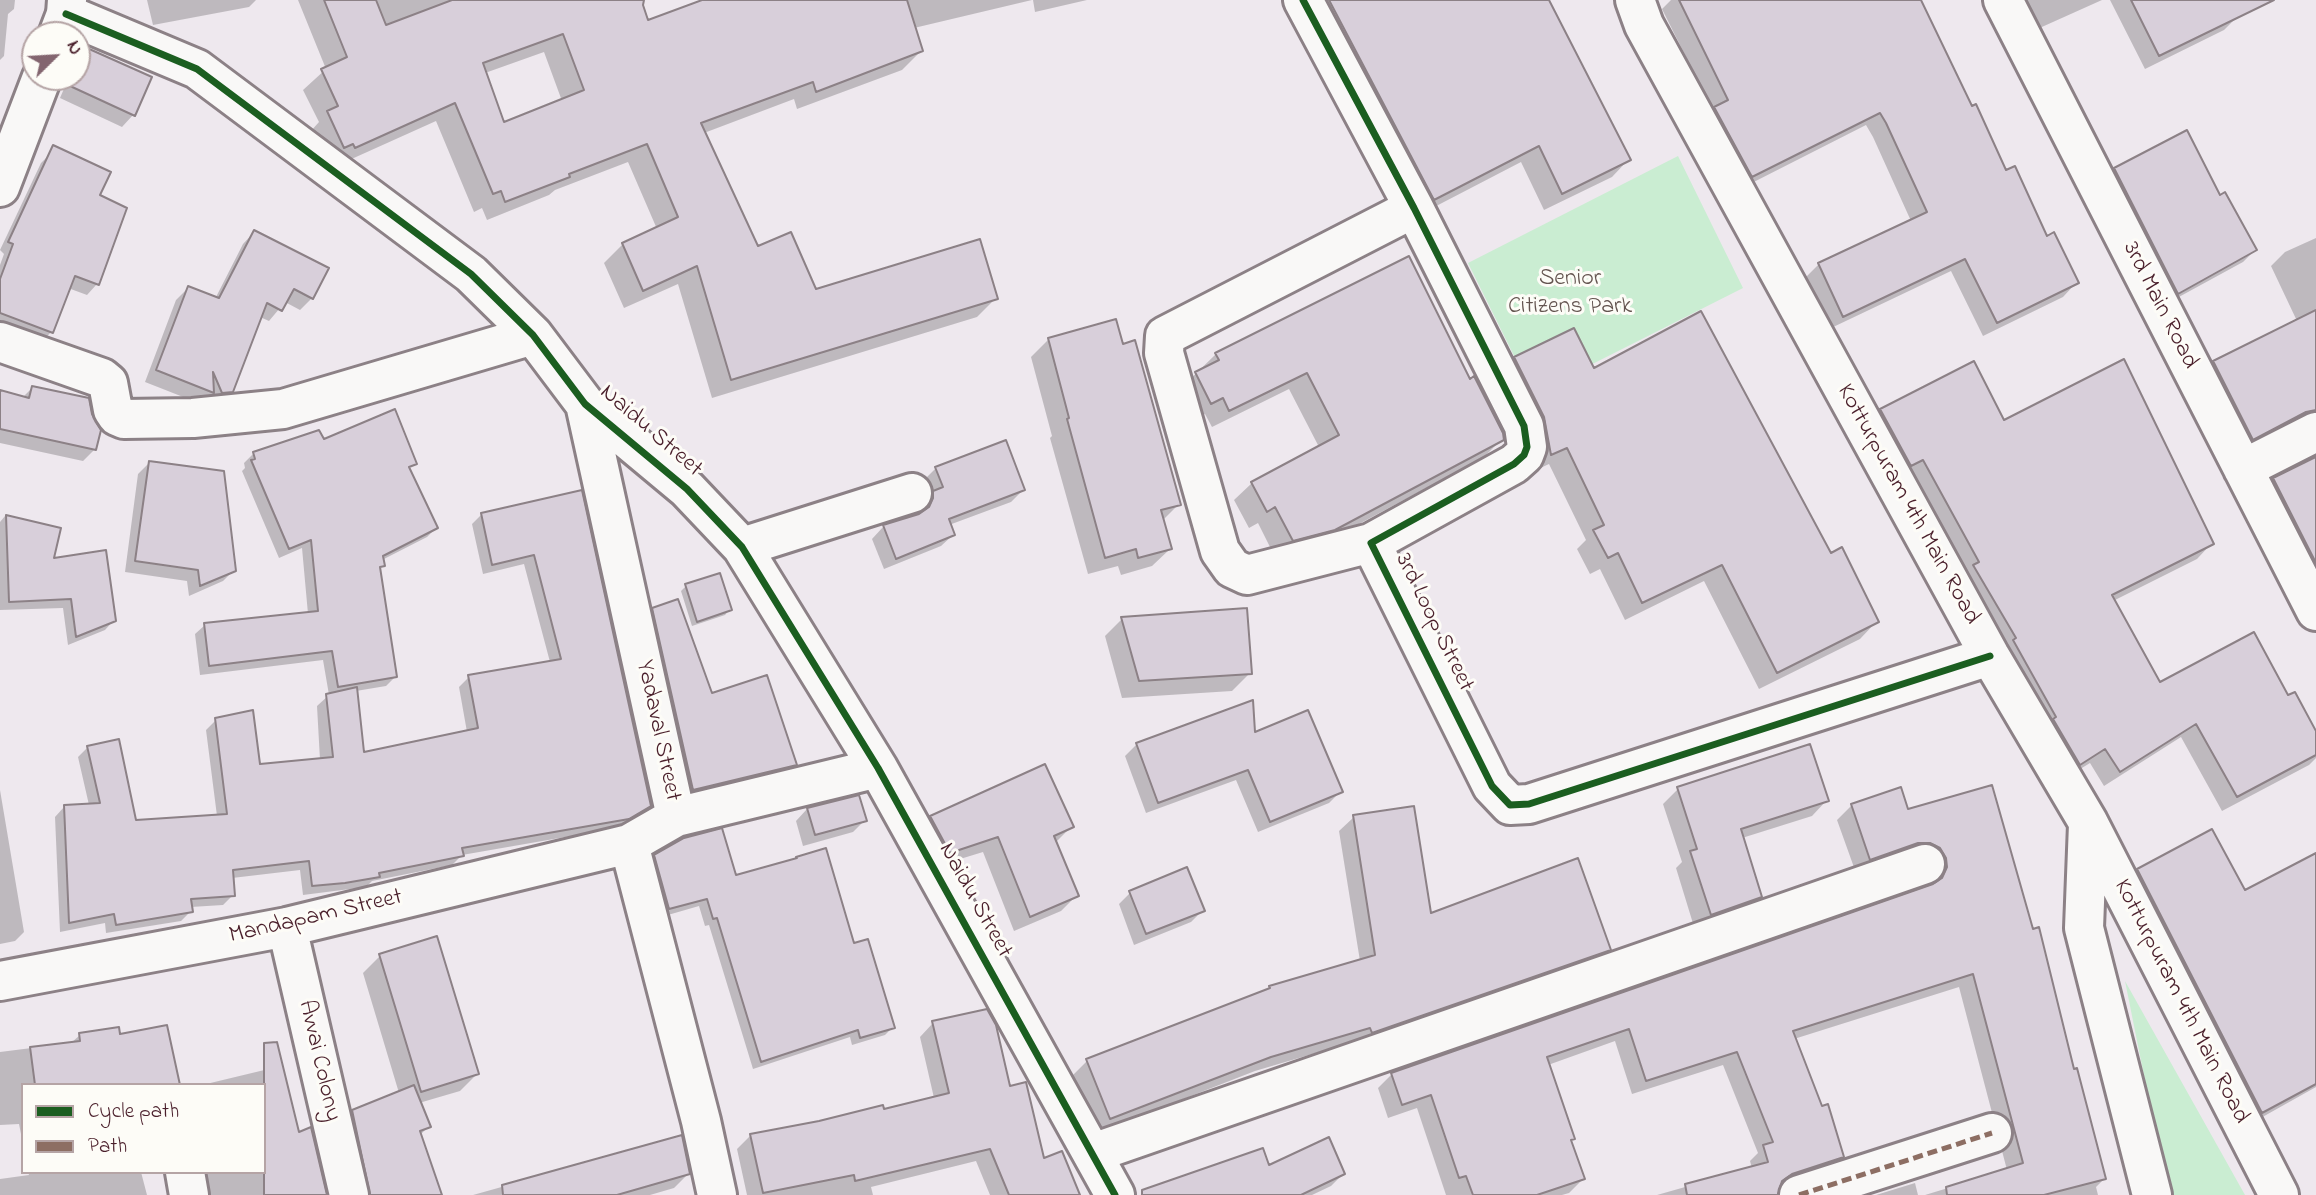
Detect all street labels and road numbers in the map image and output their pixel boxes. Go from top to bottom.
street label: 3rd Main Road [2115,238,2203,374]
street label: Naidu Street [593,379,707,485]
street label: Kotturpuram 4th Main Road [1829,380,1985,630]
street label: 3rd Loop Street [1387,549,1479,697]
street label: Yadaval Street [628,658,686,804]
street label: Naidu Street [931,838,1017,964]
street label: Kotturpuram 4th Main Road [2106,875,2254,1129]
street label: Mandapam Street [227,884,405,952]
street label: Avvai Colony [290,998,346,1124]

